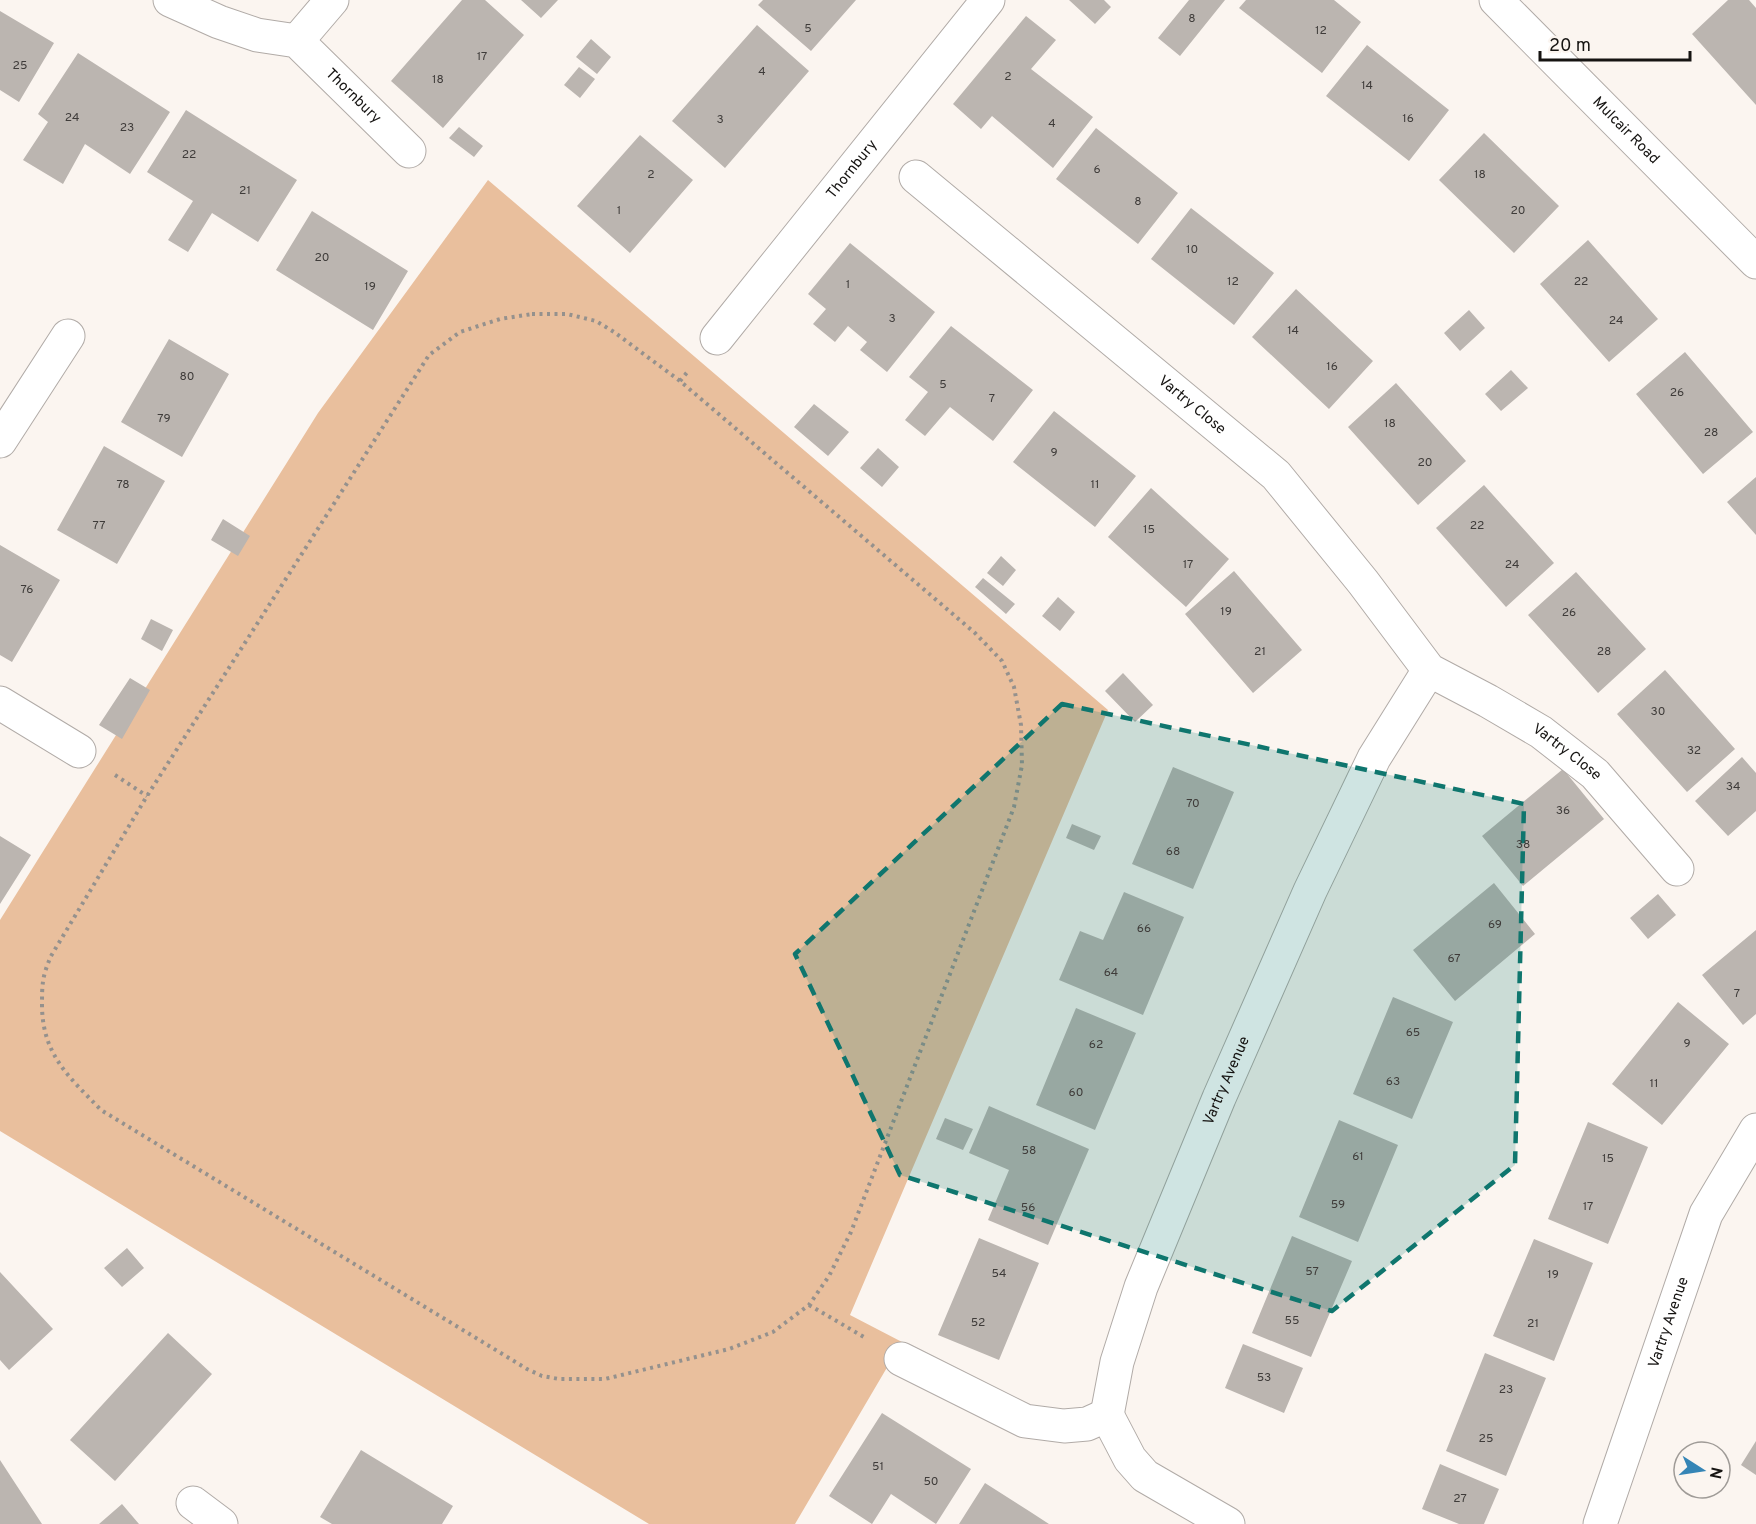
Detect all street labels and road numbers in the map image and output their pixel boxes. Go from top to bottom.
street label: Thornbury [321,65,385,128]
street label: Mulcair Road [1588,93,1663,168]
street label: Thornbury [823,136,882,203]
street label: Vartry Close [1154,372,1230,439]
street label: Vartry Close [1529,720,1606,784]
street label: Vartry Avenue [1199,1033,1254,1128]
street label: Vartry Avenue [1645,1274,1693,1370]

